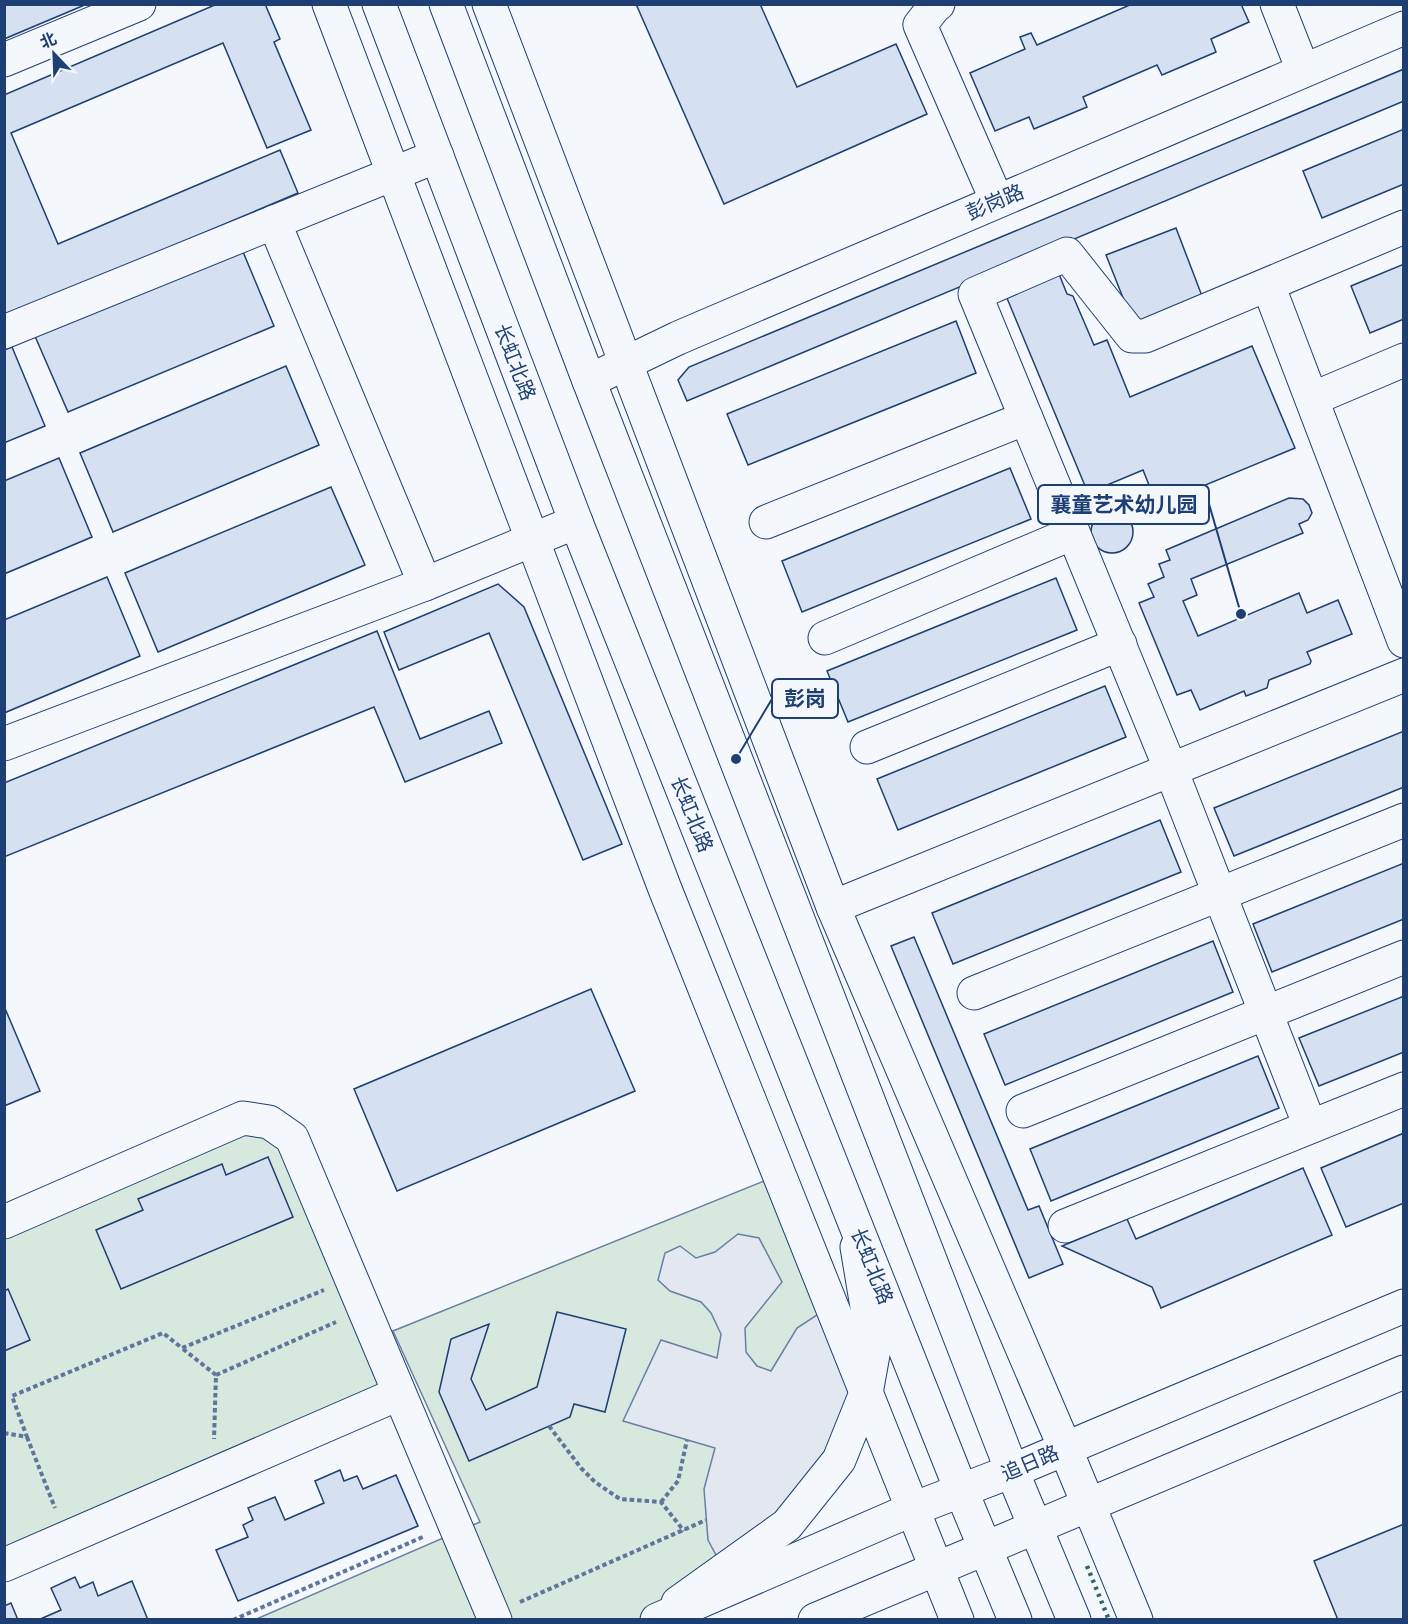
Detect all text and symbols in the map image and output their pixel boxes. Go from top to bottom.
north arrow [24,24,84,84]
text: 北 [37,28,59,53]
street label: 彭岗路 [962,178,1027,225]
street label: 长虹北路 [489,320,541,404]
callout: 襄童艺术幼儿园 [1038,485,1209,524]
text: 襄童艺术幼儿园 [1051,491,1198,518]
callout: 彭岗 [772,679,838,718]
text: 彭岗 [784,685,826,712]
street label: 长虹北路 [666,772,719,856]
street label: 长虹北路 [846,1224,899,1308]
street label: 追日路 [997,1439,1062,1486]

